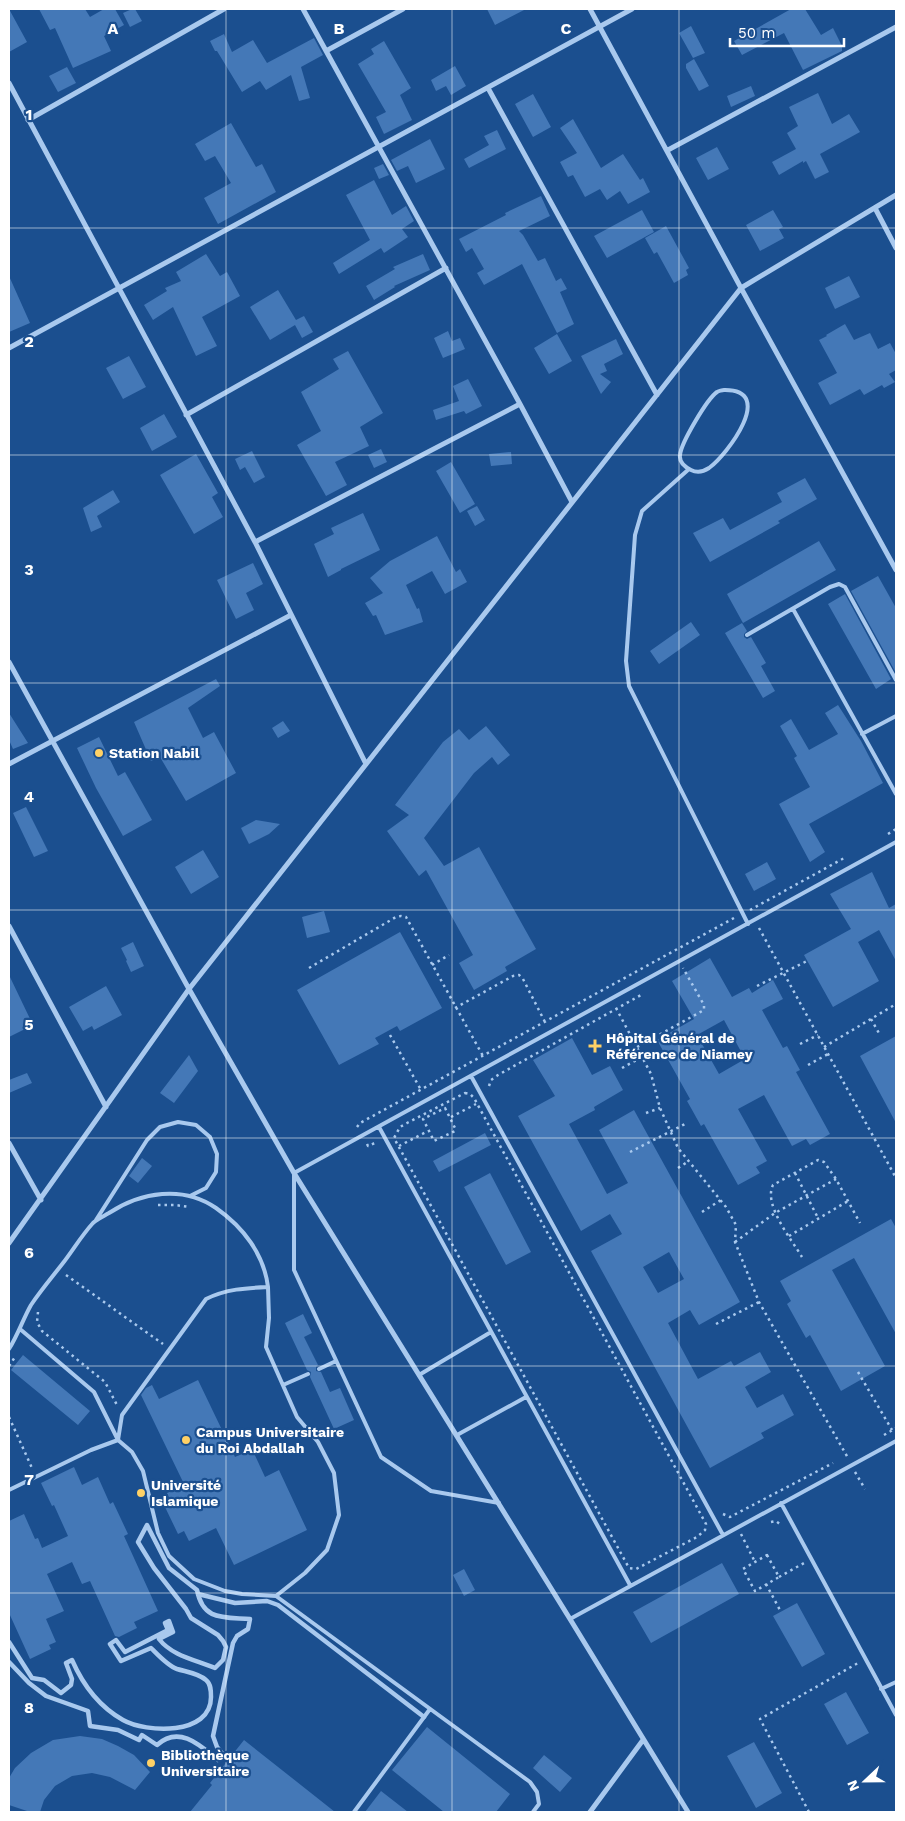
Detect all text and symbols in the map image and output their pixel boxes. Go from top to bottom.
scale bar [730,15,844,47]
text: A [108,19,119,38]
text: B [334,19,345,38]
text: C [561,19,572,38]
text: 50 m [738,24,775,42]
text: 1 [26,105,32,124]
text: 2 [24,332,34,351]
text: 3 [24,560,34,579]
place label: Station Nabil [109,745,200,761]
marker: Station Nabil [93,747,105,759]
text: 4 [24,787,34,806]
text: 5 [24,1015,34,1034]
place label: Hôpital Général de Référence de Niamey [606,1030,753,1062]
marker: Hôpital Général de Référence de Niamey [588,1039,602,1053]
text: 6 [24,1243,34,1262]
place label: Campus Universitaire du Roi Abdallah [196,1424,344,1456]
marker: Campus Universitaire du Roi Abdallah [180,1434,192,1446]
text: 7 [24,1470,34,1489]
place label: Université Islamique [151,1477,221,1509]
marker: Université Islamique [135,1487,147,1499]
text: 8 [24,1698,34,1717]
place label: Bibliothèque Universitaire [161,1747,249,1779]
north arrow [840,1756,890,1806]
marker: Bibliothèque Universitaire [145,1757,157,1769]
text: N [844,1778,862,1794]

